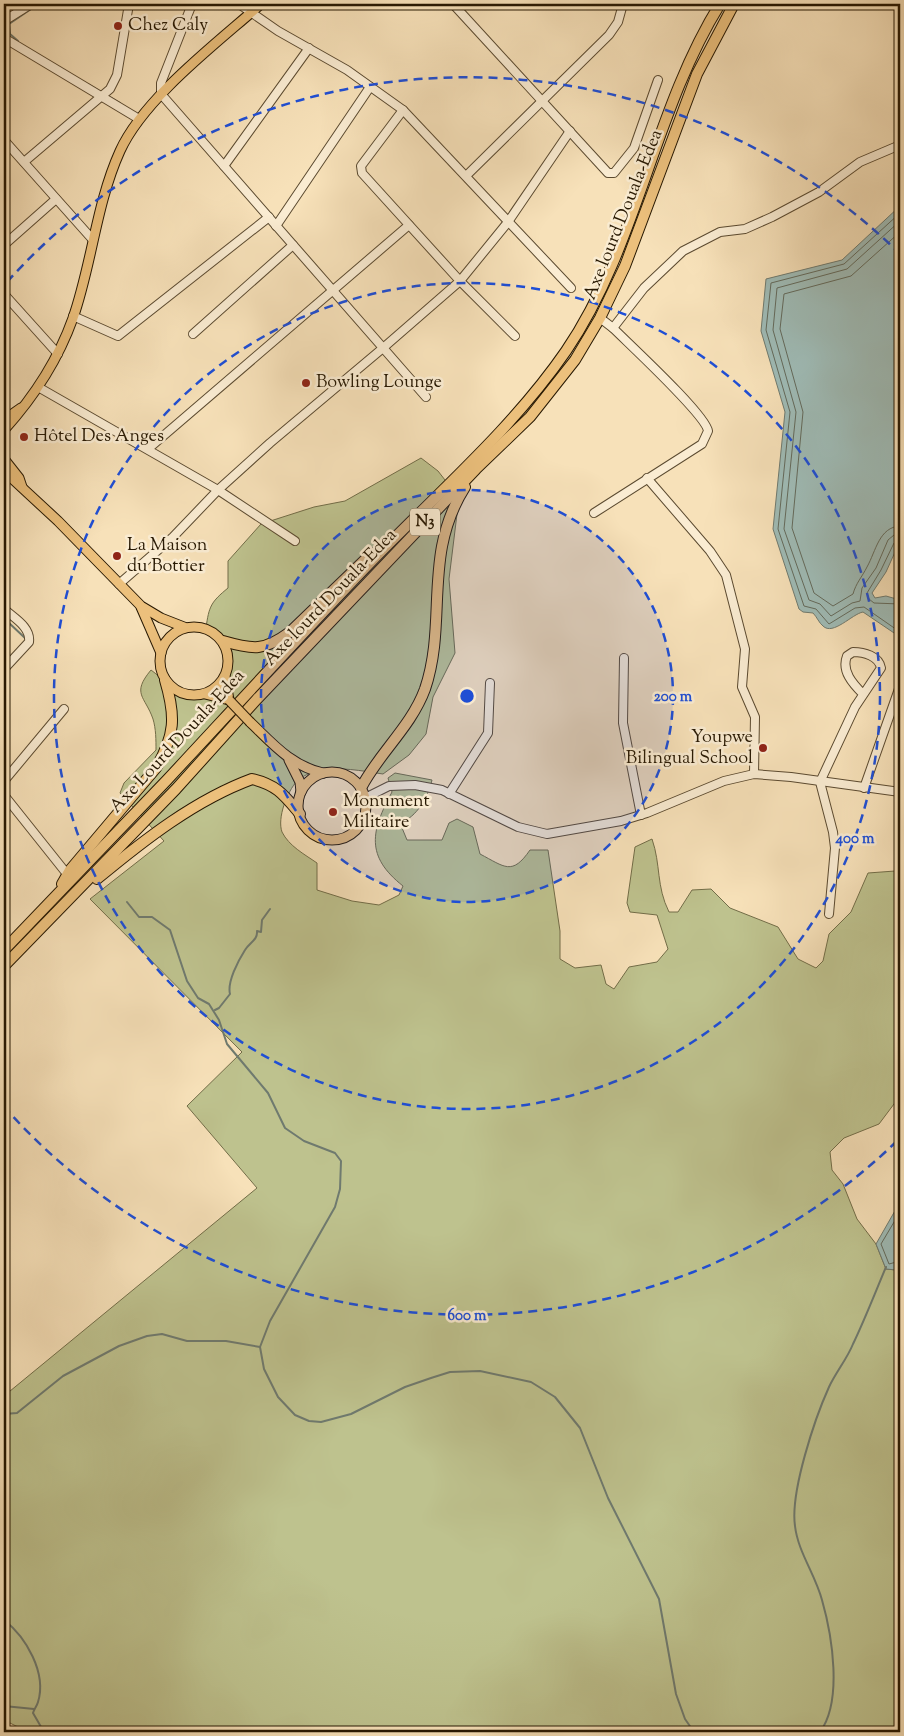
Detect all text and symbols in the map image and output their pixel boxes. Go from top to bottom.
place label: Chez Caly [128,13,208,39]
marker: Chez Caly [112,20,124,32]
street label: Axe lourd Douala-Edea [578,126,670,304]
place label: Bowling Lounge [316,370,442,396]
marker: Bowling Lounge [300,377,312,389]
place label: Hôtel Des Anges [34,424,164,450]
marker: Hôtel Des Anges [18,431,30,443]
road number: N3 [410,508,440,536]
street label: Axe lourd Douala-Edea [258,524,404,672]
place label: La Maison du Bottier [127,533,208,580]
marker: La Maison du Bottier [111,550,123,562]
street label: Axe Lourd Douala-Edea [104,664,252,820]
centre of rings [458,687,476,705]
text: 200 m [654,687,693,708]
place label: Youpwe Bilingual School [626,725,753,772]
marker: Youpwe Bilingual School [757,742,769,754]
place label: Monument Militaire [343,789,430,836]
marker: Monument Militaire [327,806,339,818]
text: 400 m [835,829,875,850]
text: 600 m [448,1306,487,1327]

